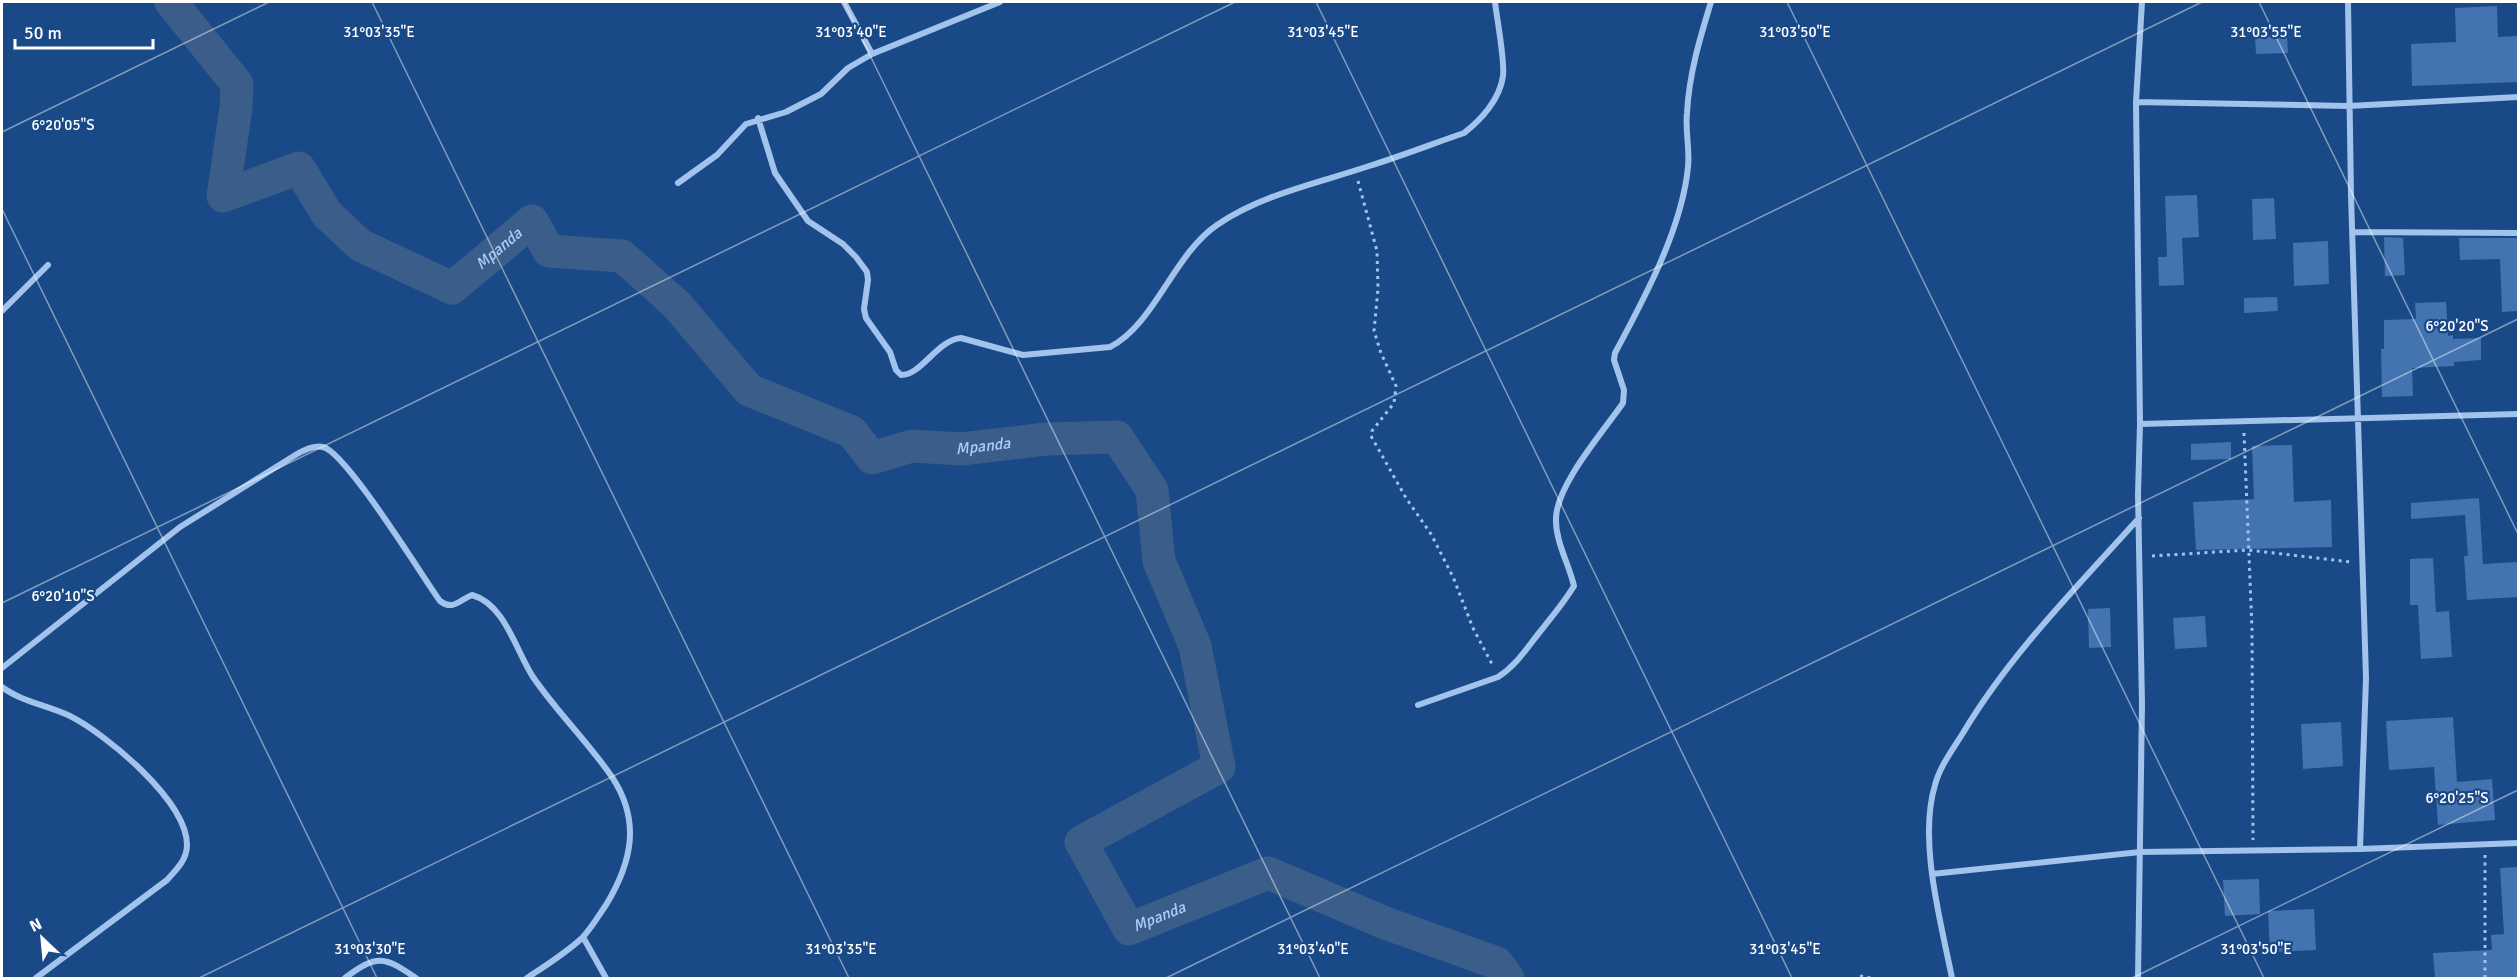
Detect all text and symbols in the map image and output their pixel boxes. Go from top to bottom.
scale bar [15,12,153,50]
text: 50 m [24,22,62,44]
text: 31°03'35"E [343,23,415,41]
text: 31°03'40"E [815,23,887,41]
text: 31°03'45"E [1287,23,1359,41]
text: 31°03'50"E [1759,23,1831,41]
text: 31°03'55"E [2230,23,2302,41]
text: 6°20'05"S [31,116,95,134]
water label: Mpanda [471,223,527,274]
text: 6°20'20"S [2425,317,2489,335]
water label: Mpanda [955,433,1012,460]
text: 6°20'10"S [31,587,95,605]
text: 6°20'25"S [2425,789,2489,807]
water label: Mpanda [1130,897,1189,936]
north arrow [12,908,72,968]
text: N [26,914,45,937]
text: 31°03'30"E [334,940,406,958]
text: 31°03'35"E [805,940,877,958]
text: 31°03'40"E [1277,940,1349,958]
text: 31°03'45"E [1749,940,1821,958]
text: 31°03'50"E [2220,940,2292,958]

